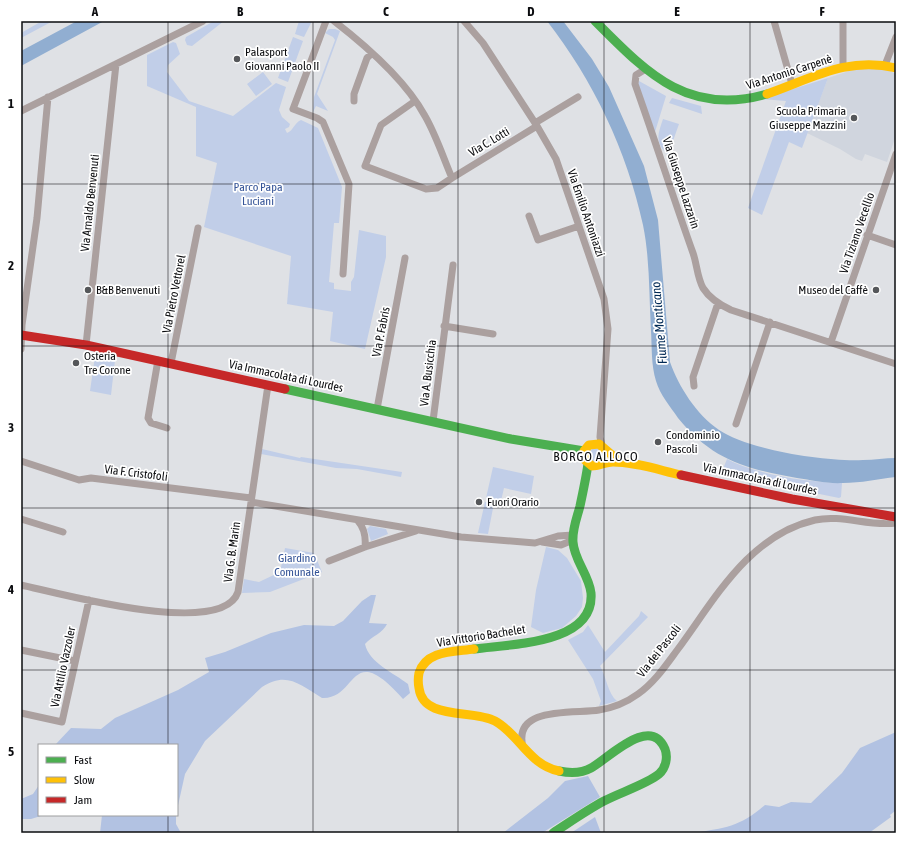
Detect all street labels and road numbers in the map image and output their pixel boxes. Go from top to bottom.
street label: Via Antonio Carpenè [744,52,834,92]
street label: Via C. Lotti [466,124,512,160]
street label: Via Giuseppe Lazzarin [660,135,702,231]
street label: Via Arnaldo Benvenuti [78,154,102,252]
street label: Via Emilio Antoniazzi [564,167,608,259]
street label: Via Tiziano Vecellio [837,190,878,275]
street label: Via Pietro Vettorel [160,253,189,334]
street label: Via P. Fabris [369,306,393,358]
street label: Via A. Busicchia [417,339,439,407]
street label: Via Immacolata di Lourdes [228,357,344,395]
street label: Via Immacolata di Lourdes [702,460,818,498]
street label: Via F. Cristofoli [104,462,168,484]
street label: Via G. B. Marin [221,521,243,583]
street label: Via Vittorio Bachelet [436,622,527,650]
street label: Via dei Pascoli [634,622,684,680]
street label: Via Attilio Vazzoler [48,625,78,709]

